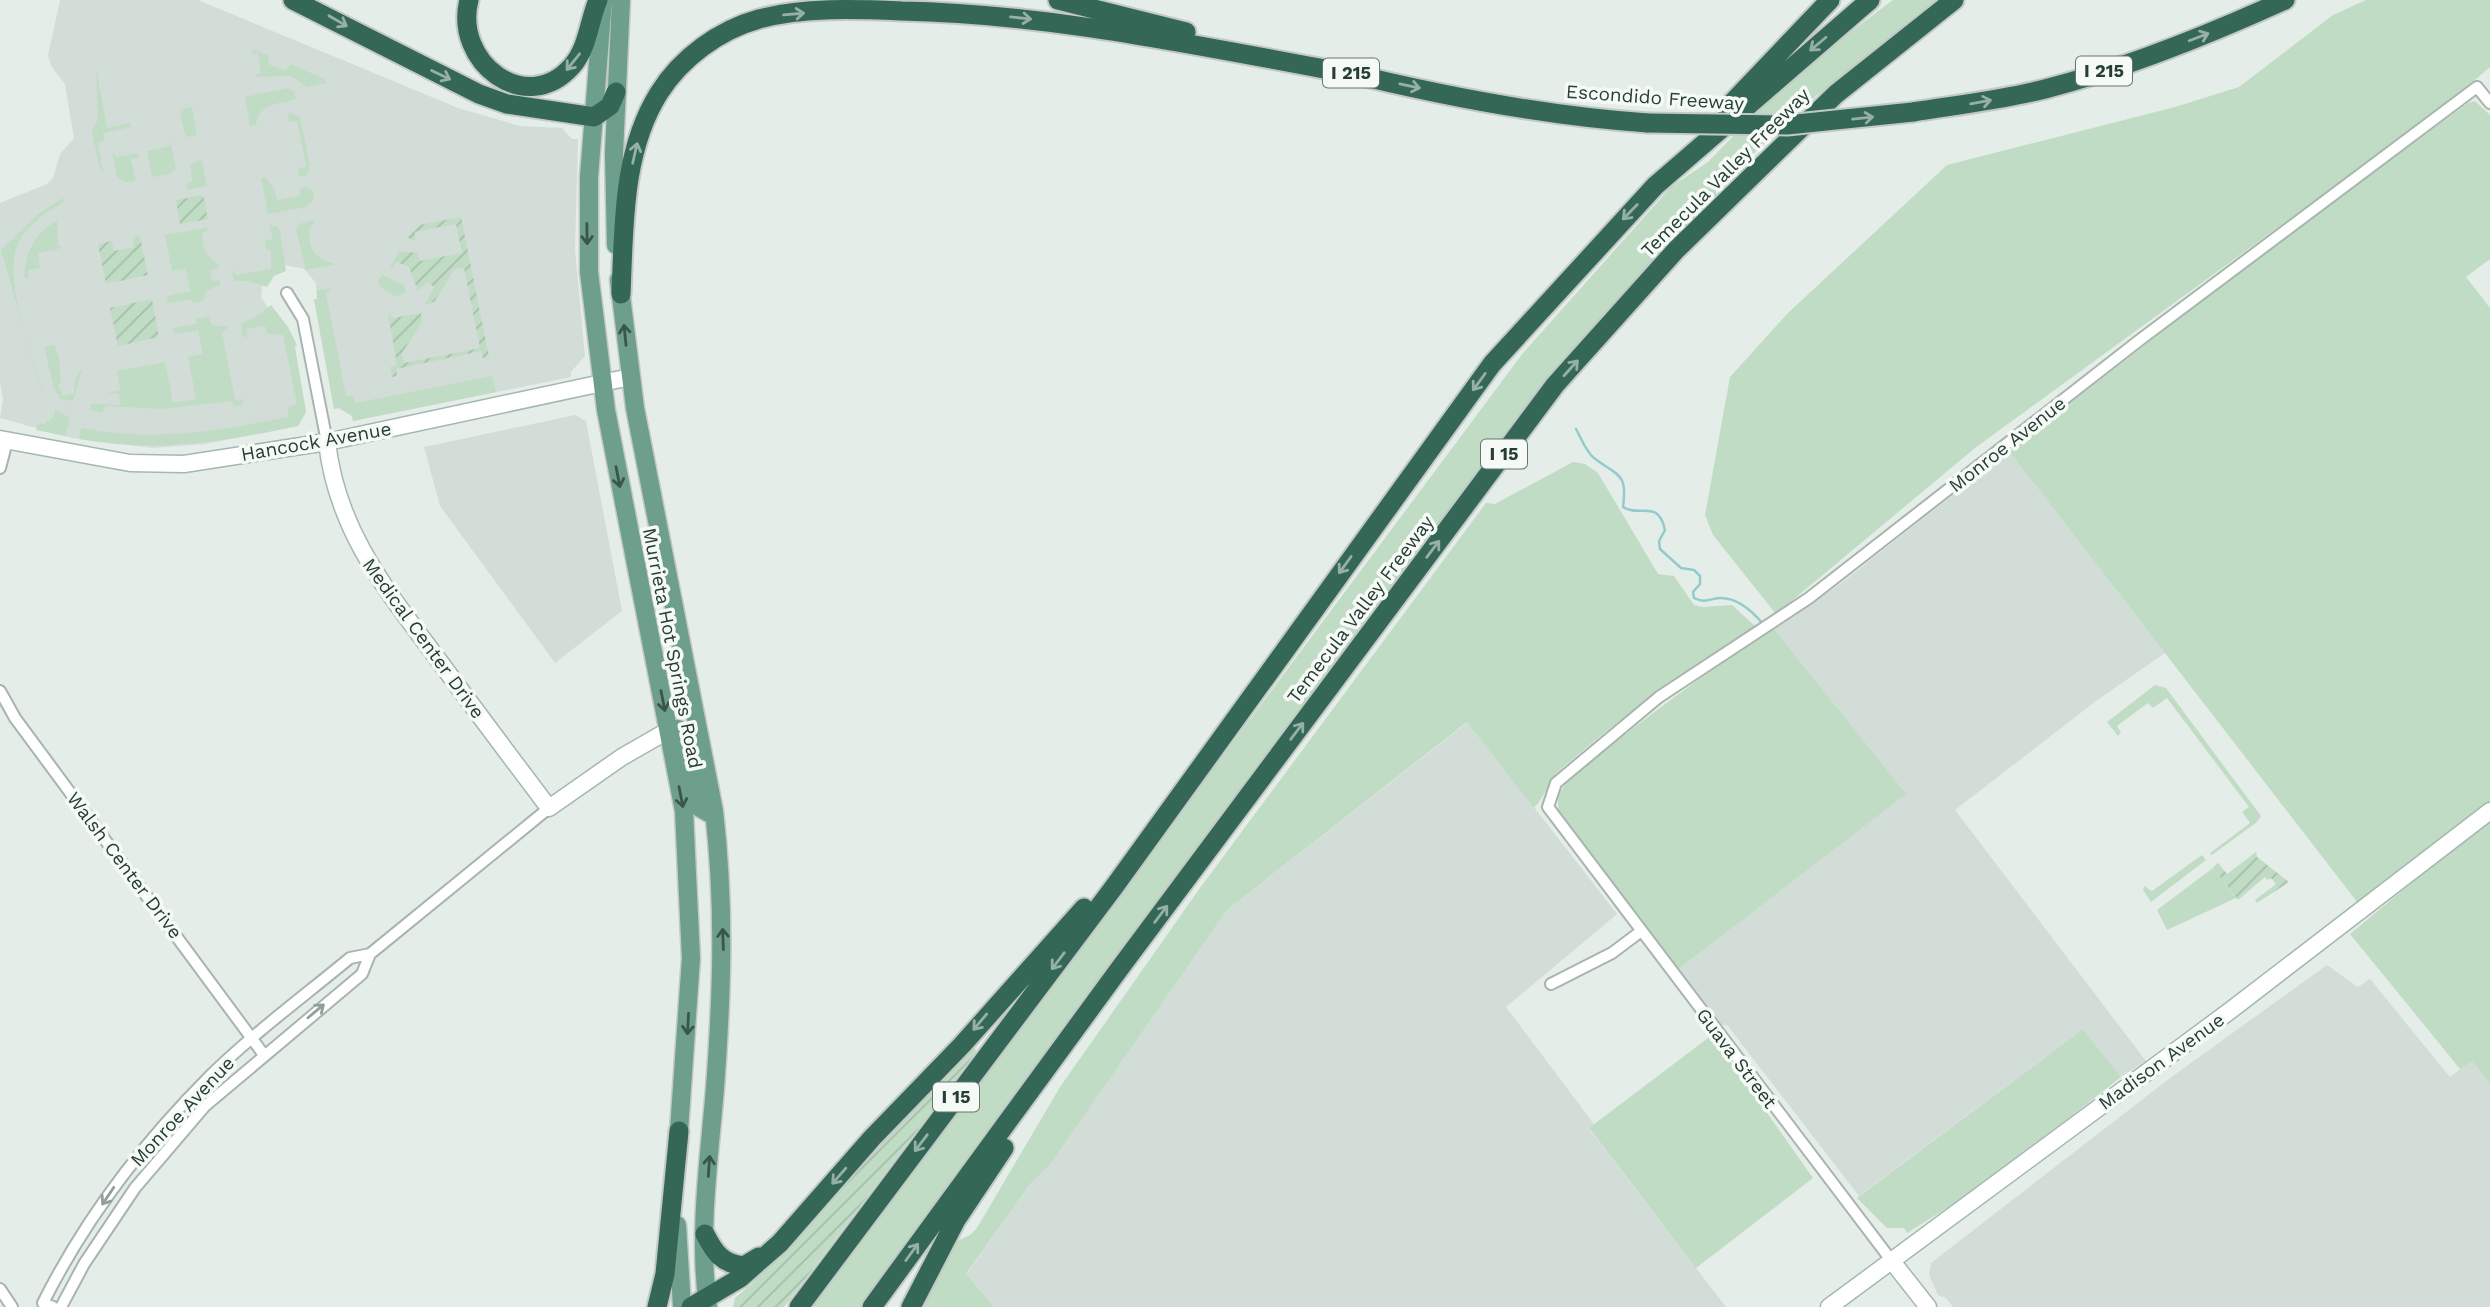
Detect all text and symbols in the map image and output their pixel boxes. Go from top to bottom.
one-way arrow [782,7,805,20]
one-way arrow [1010,11,1032,24]
one-way arrow [327,14,347,28]
one-way arrow [2187,29,2209,42]
one-way arrow [1809,36,1827,51]
one-way arrow [565,53,580,71]
road number: I 215 [2076,56,2132,86]
road number: I 215 [1323,58,1379,88]
one-way arrow [430,69,451,83]
one-way arrow [1398,80,1421,93]
street label: Escondido Freeway [1565,80,1745,115]
street label: Temecula Valley Freeway [1636,83,1815,262]
one-way arrow [1969,95,1992,108]
one-way arrow [1851,111,1874,124]
one-way arrow [629,142,642,165]
one-way arrow [1622,203,1639,220]
one-way arrow [581,222,594,245]
one-way arrow [619,324,632,347]
one-way arrow [1563,359,1579,377]
one-way arrow [1472,372,1487,391]
street label: Monroe Avenue [1944,392,2070,497]
street label: Hancock Avenue [239,417,393,466]
road number: I 15 [1481,440,1527,468]
one-way arrow [612,465,626,488]
street label: Temecula Valley Freeway [1282,511,1439,708]
street label: Murrieta Hot Springs Road [638,526,707,770]
one-way arrow [1426,540,1440,559]
street label: Medical Center Drive [358,554,490,723]
one-way arrow [1338,555,1352,574]
one-way arrow [656,689,670,711]
one-way arrow [1290,722,1304,741]
one-way arrow [675,785,689,808]
street label: Walsh Center Drive [62,787,187,943]
one-way arrow [1153,905,1168,923]
one-way arrow [716,928,729,951]
one-way arrow [1051,952,1066,971]
one-way arrow [307,1003,325,1019]
street label: Guava Street [1691,1004,1782,1113]
street label: Madison Avenue [2094,1008,2229,1115]
one-way arrow [681,1013,694,1036]
one-way arrow [973,1013,988,1031]
street label: Monroe Avenue [126,1052,239,1171]
road number: I 15 [933,1082,979,1112]
one-way arrow [914,1133,929,1152]
one-way arrow [703,1155,716,1177]
one-way arrow [831,1166,847,1184]
one-way arrow [101,1186,115,1205]
one-way arrow [905,1243,919,1262]

